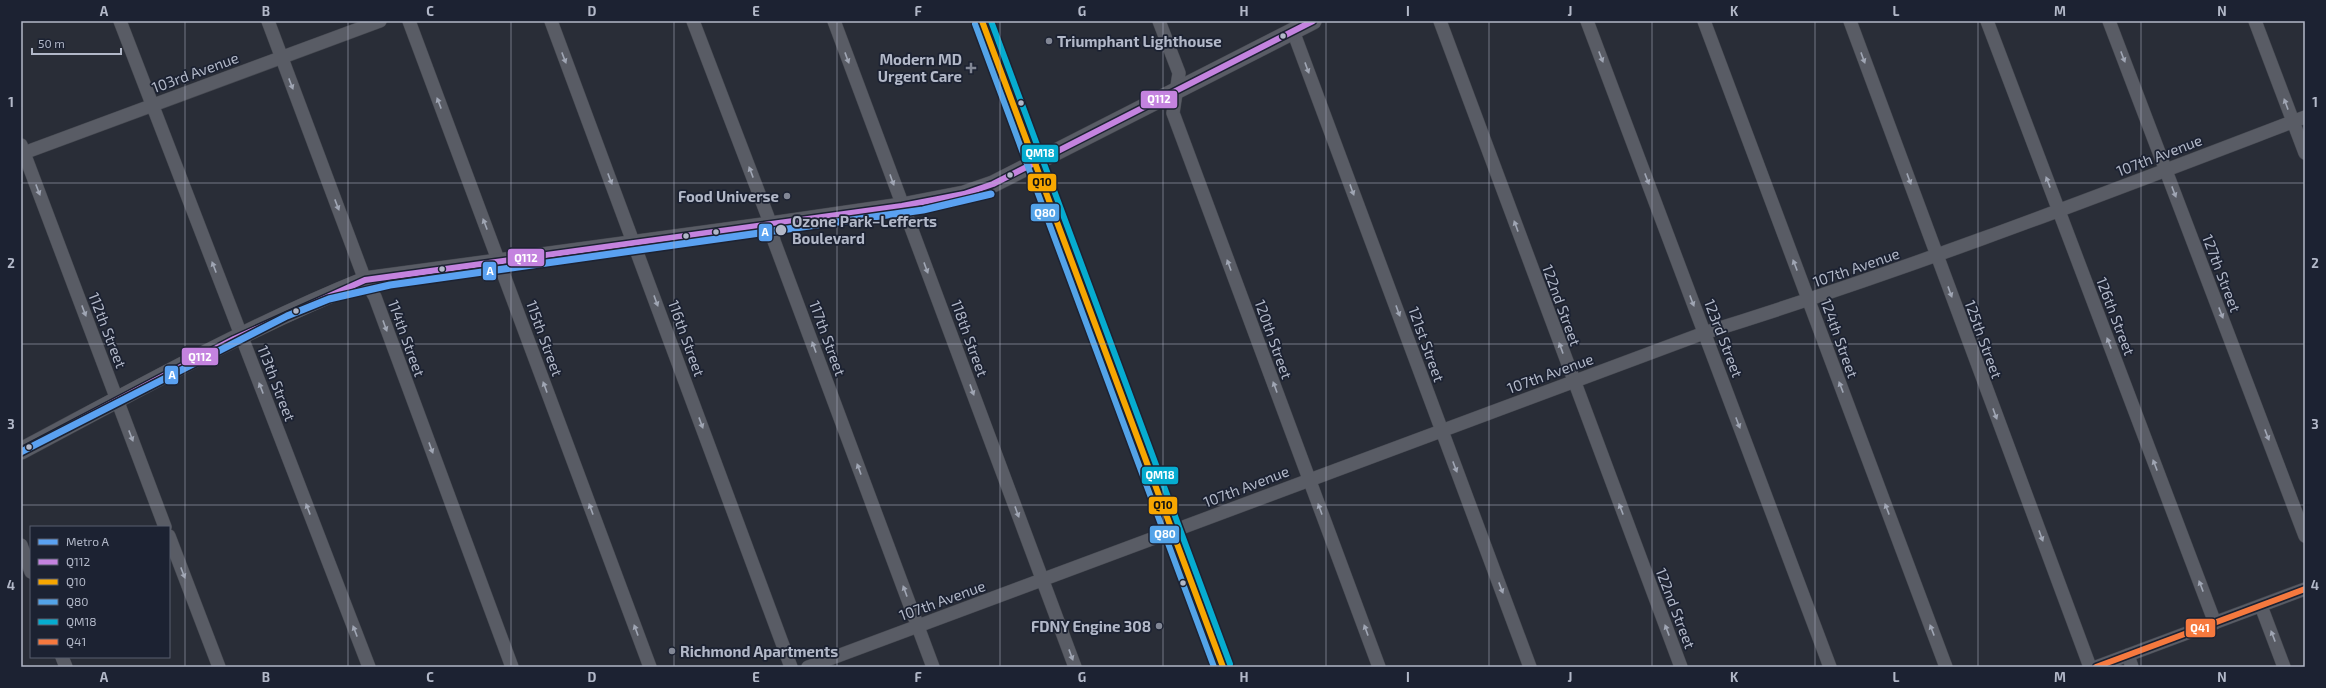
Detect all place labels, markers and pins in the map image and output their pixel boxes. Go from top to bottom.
unlabelled marker [1278,31,1288,41]
place label: Triumphant Lighthouse [1057,32,1222,50]
marker: Triumphant Lighthouse [1044,36,1054,46]
place label: Modern MD Urgent Care [878,50,962,85]
marker: Modern MD Urgent Care [965,62,977,74]
unlabelled marker [1016,98,1026,108]
unlabelled marker [1005,170,1015,180]
place label: Food Universe [678,187,779,205]
marker: Food Universe [782,191,792,201]
place label: Ozone Park–Lefferts Boulevard [792,212,937,247]
marker: Ozone Park–Lefferts Boulevard [774,223,788,237]
unlabelled marker [711,227,721,237]
unlabelled marker [681,231,691,241]
unlabelled marker [437,264,447,274]
unlabelled marker [291,306,301,316]
unlabelled marker [24,442,34,452]
unlabelled marker [1178,578,1188,588]
place label: FDNY Engine 308 [1031,617,1151,635]
marker: FDNY Engine 308 [1154,621,1164,631]
place label: Richmond Apartments [680,642,838,660]
marker: Richmond Apartments [667,646,677,656]

